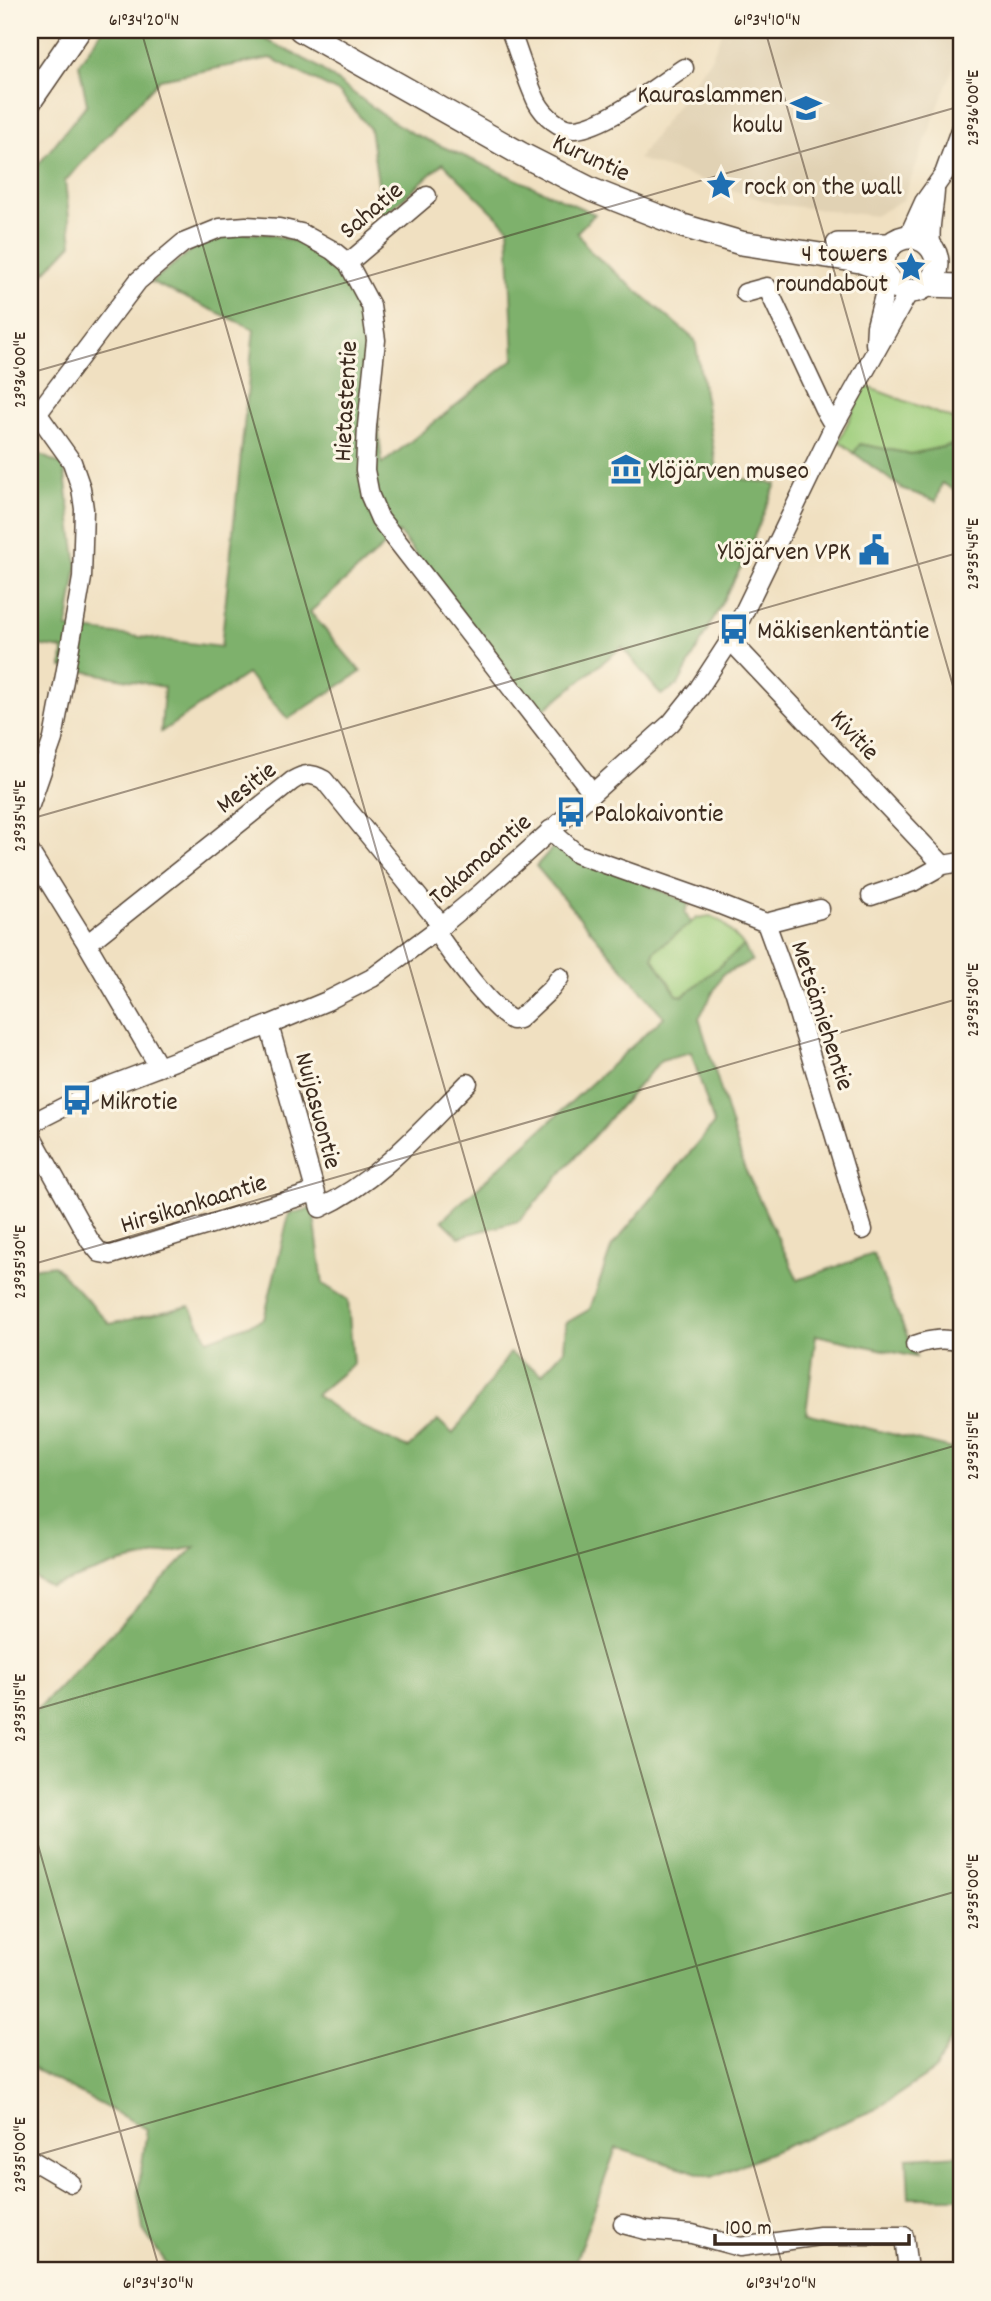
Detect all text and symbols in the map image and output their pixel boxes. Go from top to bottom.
text: 61°34'20"N [109,9,179,34]
text: 61°34'10"N [734,9,800,34]
text: 23°36'00"E [962,70,987,146]
place label: Kauraslammen koulu [637,78,783,145]
school or university icon: Kauraslammen koulu [789,91,823,125]
street label: Kuruntie [546,125,635,193]
place icon: rock on the wall [704,168,738,202]
place label: rock on the wall [744,170,902,207]
street label: Sahatie [332,174,412,249]
place label: 4 towers roundabout [776,237,888,304]
place icon: 4 towers roundabout [894,250,928,284]
text: 23°36'00"E [9,332,34,408]
street label: Hietastentie [326,340,369,463]
museum icon: Ylöjärven museo [609,452,643,486]
place label: Ylöjärven museo [649,454,809,491]
text: 23°35'45"E [962,518,987,590]
public building icon: Ylöjärven VPK [857,533,891,567]
place label: Ylöjärven VPK [718,535,851,572]
bus stop icon: Mäkisenkentäntie [717,612,751,646]
place label: Mäkisenkentäntie [757,614,930,651]
street label: Kivitie [820,702,887,770]
street label: Mesitie [209,753,285,824]
text: 23°35'45"E [9,780,34,852]
bus stop icon: Palokaivontie [554,795,588,829]
place label: Palokaivontie [594,797,724,834]
street label: Takamaantie [422,806,541,916]
street label: Metsämiehentie [779,936,862,1096]
text: 23°35'30"E [962,963,987,1037]
street label: Nuijasuontie [283,1048,350,1173]
bus stop icon: Mikrotie [60,1083,94,1117]
place label: Mikrotie [100,1085,178,1122]
street label: Hirsikankaantie [116,1166,272,1245]
text: 23°35'30"E [9,1225,34,1299]
text: 23°35'15"E [962,1412,987,1480]
text: 23°35'15"E [9,1674,34,1742]
text: 23°35'00"E [962,1854,987,1930]
text: 23°35'00"E [9,2117,34,2193]
scale bar [715,2203,909,2247]
text: 100 m [725,2215,772,2245]
text: 61°34'30"N [123,2272,193,2297]
text: 61°34'20"N [746,2272,816,2297]

